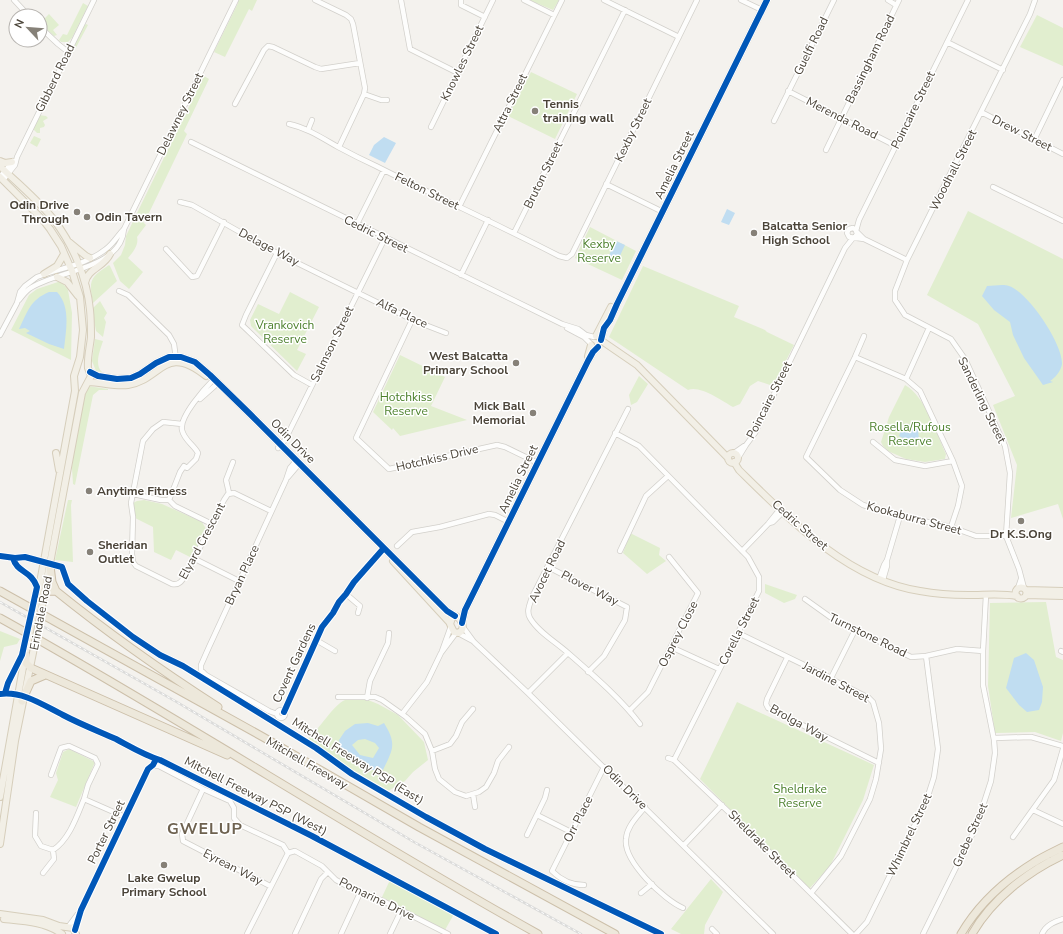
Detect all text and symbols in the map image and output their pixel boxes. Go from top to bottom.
north arrow [8,8,48,48]
street label: Bassingham Road [842,12,898,106]
street label: Guelfi Road [790,14,832,78]
text: N [11,17,28,31]
street label: Knowles Street [437,22,488,104]
street label: Gibberd Road [32,41,78,115]
street label: Poincaire Street [887,68,939,152]
street label: Delawney Street [153,69,207,158]
street label: Attra Street [489,70,531,135]
street label: Merenda Road [803,93,881,143]
street label: Kexby Street [611,95,656,164]
place label: Tennis training wall [543,96,614,126]
marker: Tennis training wall [530,106,540,116]
street label: Drew Street [989,111,1055,155]
street label: Woodhall Street [926,126,981,213]
street label: Amelia Street [651,128,698,202]
street label: Bruton Street [520,138,566,211]
street label: Felton Street [392,169,463,214]
place label: Odin Drive Through [9,197,69,227]
marker: Odin Drive Through [72,207,82,217]
place label: Odin Tavern [95,209,162,225]
marker: Odin Tavern [82,212,92,222]
street label: Cedric Street [341,212,411,257]
place label: Balcatta Senior High School [762,218,848,248]
street label: Delage Way [236,224,303,270]
marker: Balcatta Senior High School [749,228,759,238]
park label: Kexby Reserve [577,236,621,266]
street label: Alfa Place [374,294,430,332]
street label: Salmson Street [307,303,358,385]
park label: Vrankovich Reserve [255,317,314,347]
place label: West Balcatta Primary School [423,348,508,378]
street label: Sanderling Street [954,354,1010,447]
marker: West Balcatta Primary School [511,358,521,368]
street label: Poincaire Street [743,358,796,441]
park label: Hotchkiss Reserve [380,389,433,419]
place label: Mick Ball Memorial [472,398,525,428]
marker: Mick Ball Memorial [528,408,538,418]
street label: Odin Drive [267,415,319,467]
park label: Rosella/Rufous Reserve [869,419,951,449]
street label: Hotchkiss Drive [394,441,480,475]
street label: Amelia Street [495,442,542,516]
place label: Anytime Fitness [97,483,187,499]
marker: Anytime Fitness [84,486,94,496]
street label: Cedric Street [769,496,832,554]
street label: Kookaburra Street [865,498,964,539]
street label: Elyard Crescent [175,499,229,582]
marker: Dr K.S.Ong [1016,516,1026,526]
place label: Dr K.S.Ong [990,526,1052,542]
place label: Sheridan Outlet [98,537,148,567]
street label: Avocet Road [525,537,569,605]
street label: Bryan Place [221,542,263,608]
marker: Sheridan Outlet [85,547,95,557]
street label: Plover Way [559,567,622,610]
street label: Erindale Road [26,575,56,651]
street label: Corella Street [715,594,763,668]
street label: Osprey Close [654,598,702,670]
street label: Turnstone Road [826,609,910,661]
street label: Covent Gardens [269,620,320,705]
street label: Jardine Street [799,657,873,707]
street label: Brolga Way [767,700,832,746]
street label: Mitchell Freeway PSP (East) [290,715,426,807]
street label: Mitchell Freeway [264,734,350,792]
street label: Mitchell Freeway PSP (West) [182,753,330,839]
street label: Odin Drive [599,761,651,813]
park label: Sheldrake Reserve [773,781,827,811]
street label: Whimbrel Street [883,790,936,879]
street label: Orr Place [559,793,597,845]
street label: Porter Street [84,797,129,867]
street label: Grebe Street [949,800,992,870]
street label: Sheldrake Street [725,807,800,882]
district label: GWELUP [167,818,243,840]
street label: Eyrean Way [200,845,266,889]
marker: Lake Gwelup Primary School [159,860,169,870]
place label: Lake Gwelup Primary School [121,870,207,900]
street label: Pomarine Drive [336,874,418,924]

